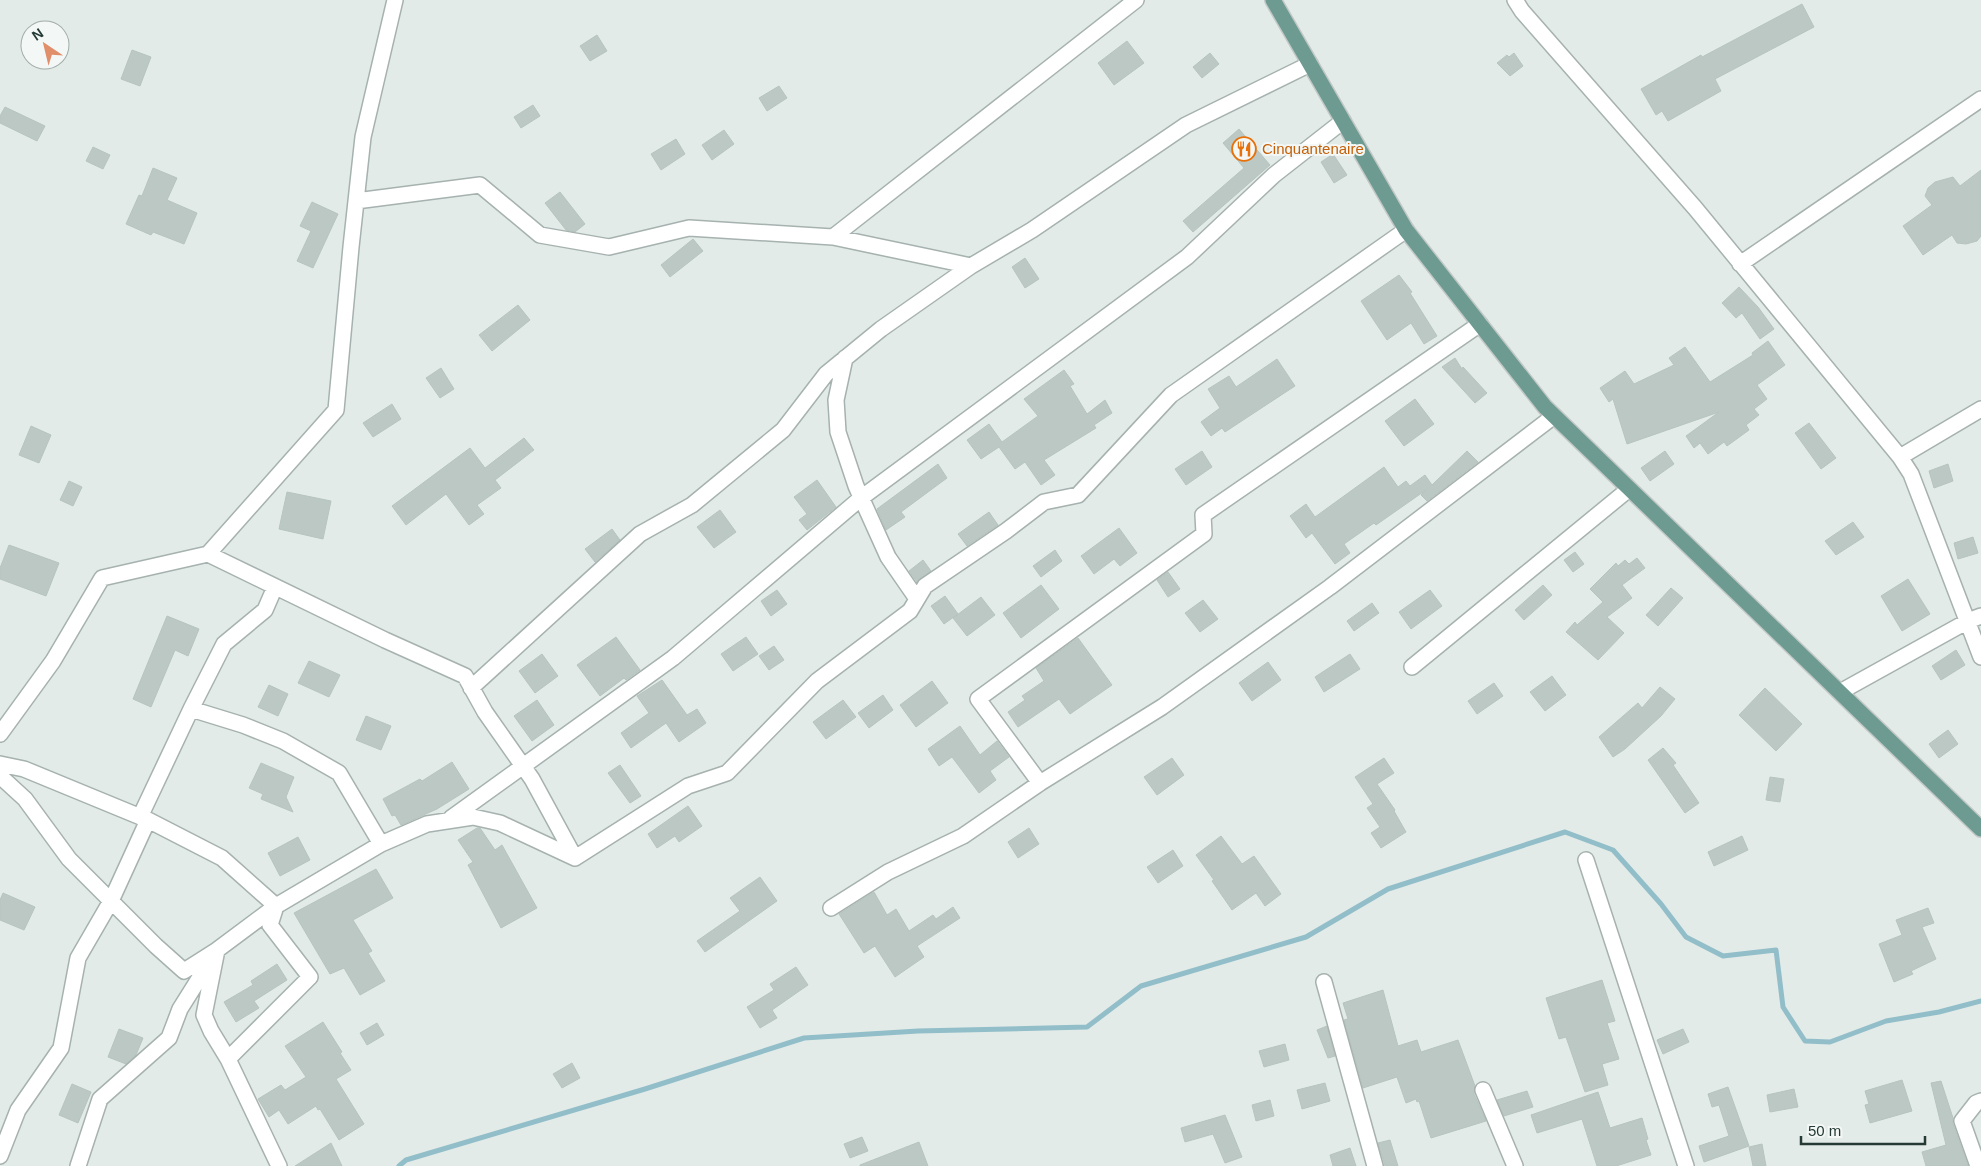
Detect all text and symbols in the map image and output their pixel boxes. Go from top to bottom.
north arrow [20,20,70,70]
text: N [29,25,46,44]
restaurant icon: Cinquantenaire [1231,136,1257,162]
place label: Cinquantenaire [1262,140,1364,157]
scale bar [1801,1114,1925,1146]
text: 50 m [1808,1122,1841,1139]

